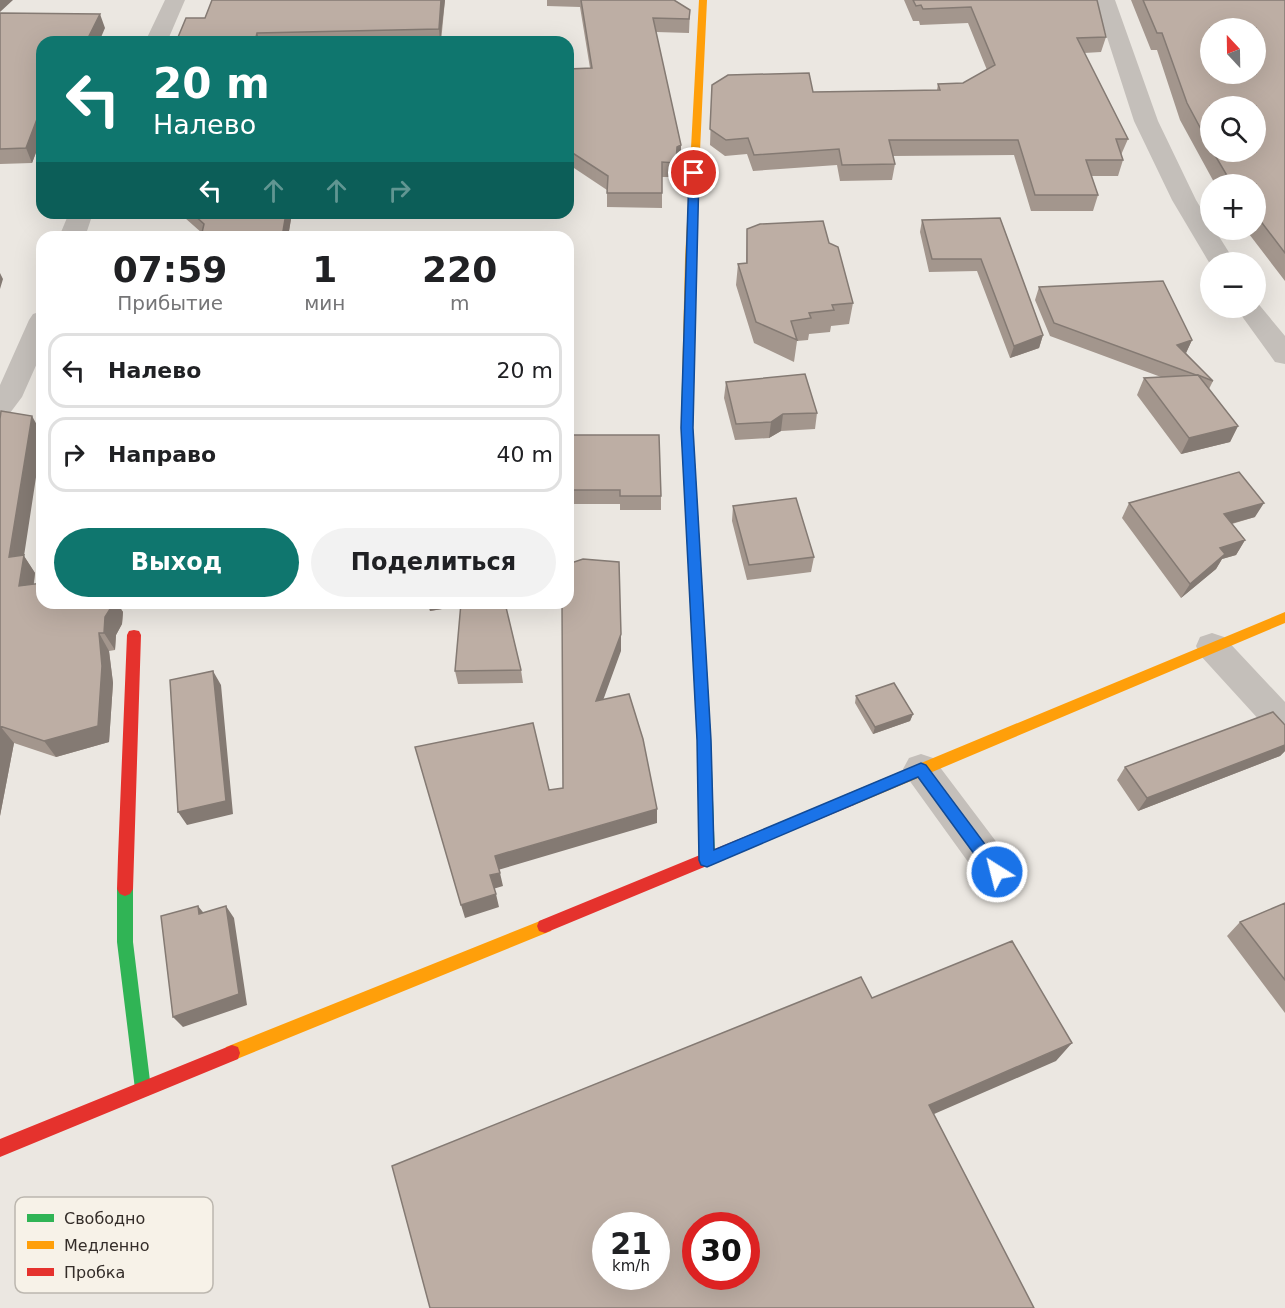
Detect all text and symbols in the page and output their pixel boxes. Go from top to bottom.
north arrow [1200,18,1266,84]
map controls [1200,18,1266,318]
text: 20 m [153,59,270,108]
icon: left [54,60,132,138]
button: search [1200,96,1266,162]
text: Налево [153,109,256,140]
pin [668,147,719,198]
icon: arrive [677,156,710,189]
icon: left [194,174,227,207]
icon: ahead [257,174,290,207]
icon: ahead [320,174,353,207]
icon: right [383,174,416,207]
button: + [1200,174,1266,240]
text: 07:59 [113,249,227,290]
text: 1 [312,249,337,290]
text: 220 [422,249,497,290]
button: − [1200,252,1266,318]
text: Прибытие [117,291,223,315]
text: мин [304,291,345,315]
text: m [450,291,469,315]
icon: left [57,354,90,387]
text: Налево [108,358,201,383]
text: 20 m [497,358,553,383]
icon: right [57,438,90,471]
text: Направо [108,442,216,467]
text: 40 m [497,442,553,467]
button: Выход [54,528,299,597]
button: Поделиться [311,528,556,597]
position arrow [965,840,1029,904]
legend [15,1197,213,1293]
text: Свободно [64,1209,145,1228]
speed limit sign: 30 [682,1212,760,1290]
text: 21 [610,1226,652,1261]
text: Медленно [64,1236,150,1255]
text: km/h [612,1257,650,1275]
text: Пробка [64,1263,125,1282]

